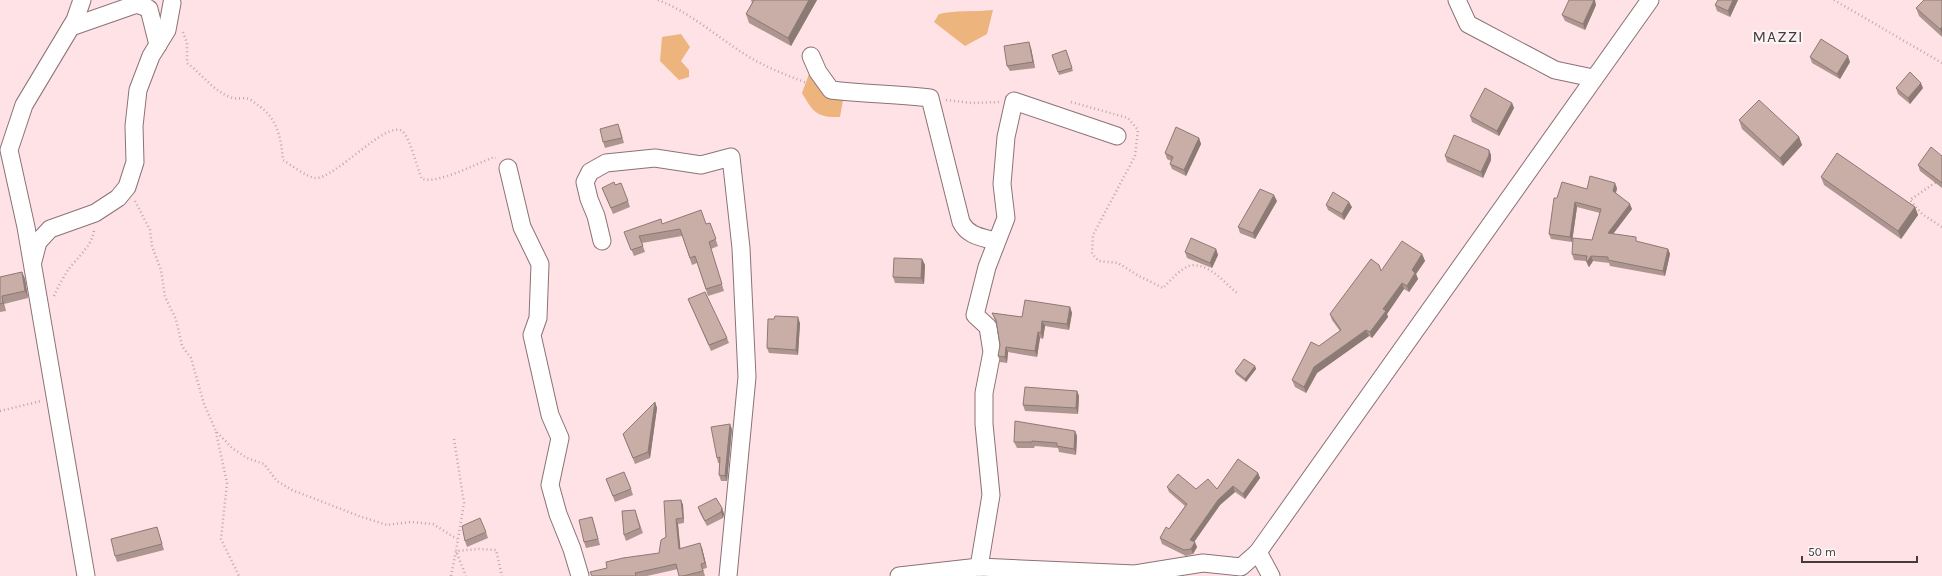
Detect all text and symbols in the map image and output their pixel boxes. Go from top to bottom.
district label: MAZZI [1752,27,1804,46]
scale bar [1802,538,1917,564]
text: 50 m [1808,545,1836,559]

